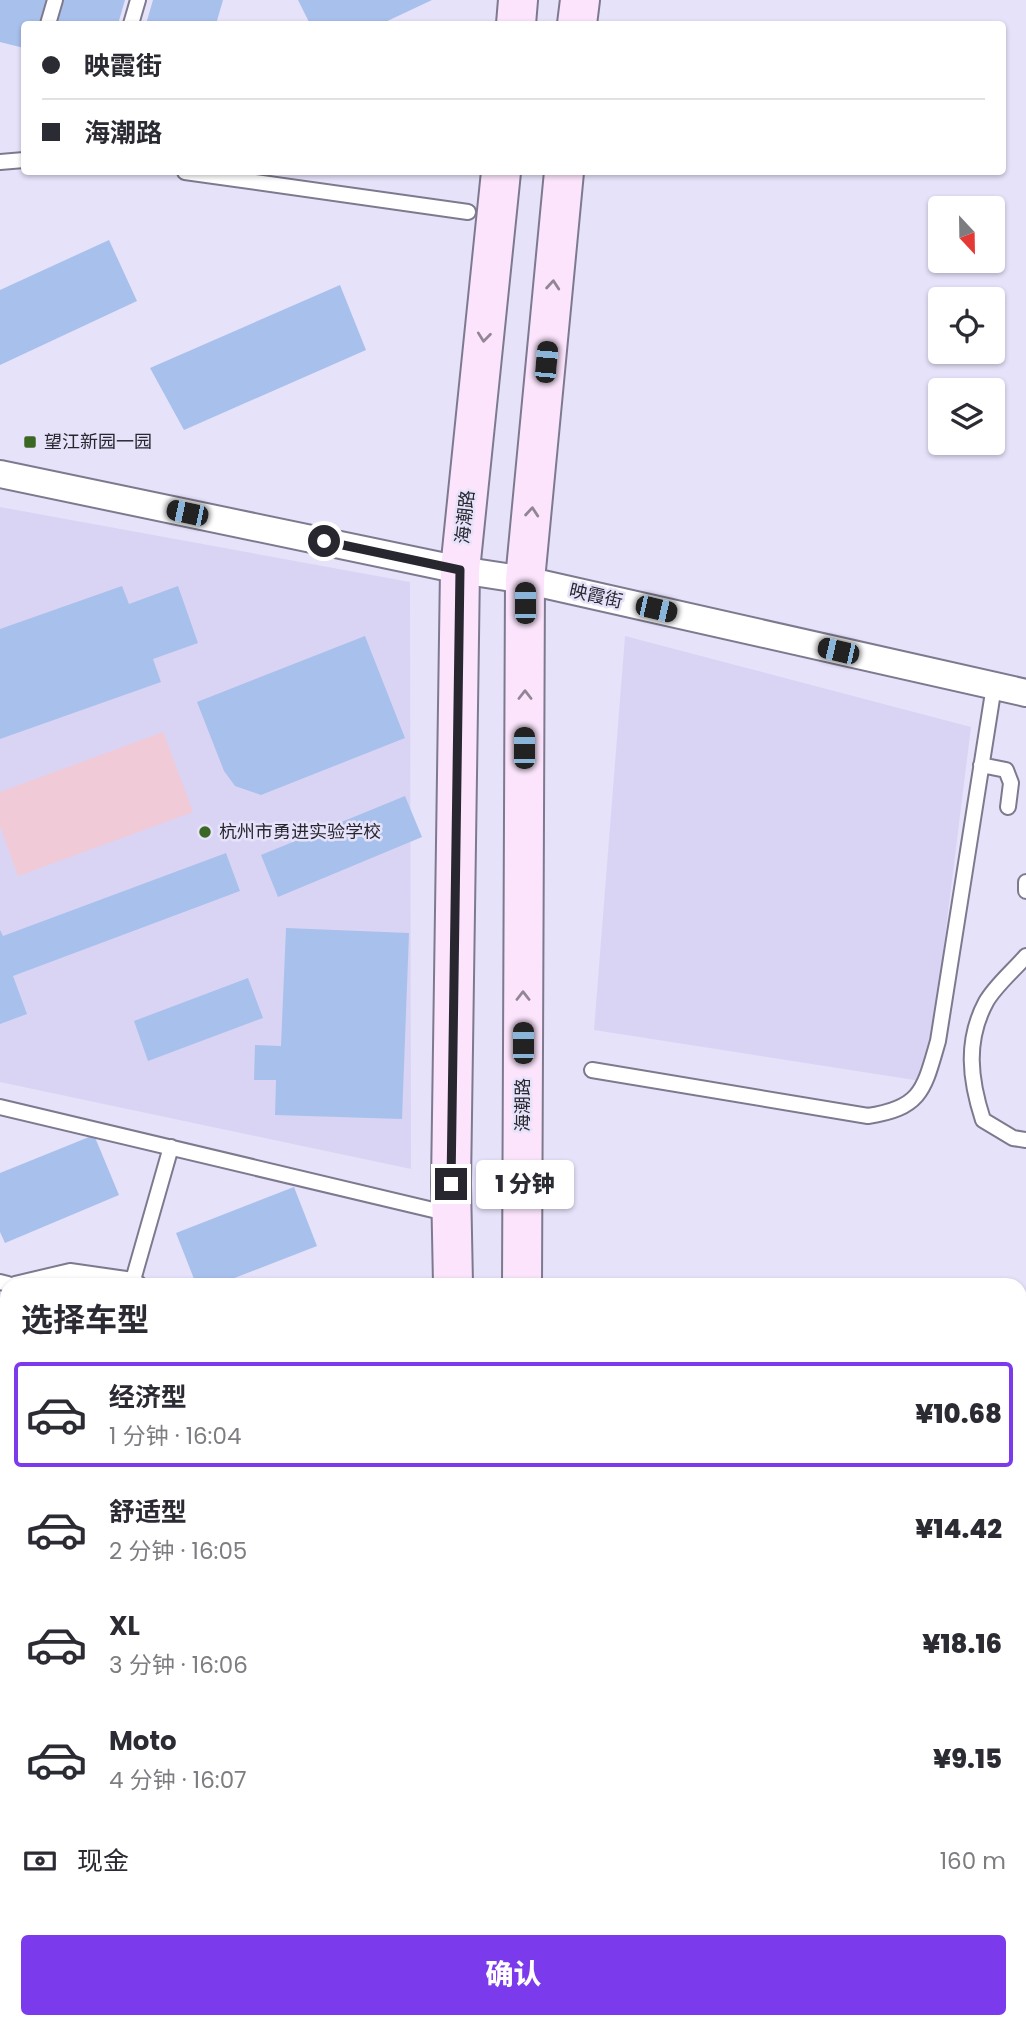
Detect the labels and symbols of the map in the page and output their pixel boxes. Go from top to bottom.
north arrow [928,196,1004,273]
one-way arrow [545,280,560,291]
one-way arrow [477,332,492,343]
car [534,340,559,384]
place label: 望江新园一园 [44,429,152,454]
marker: 望江新园一园 [22,434,38,450]
street label: 海潮路 [449,489,480,545]
car [165,498,210,528]
one-way arrow [524,506,539,517]
route start [308,525,340,557]
street label: 映霞街 [567,577,625,614]
car [515,582,536,624]
car [634,594,679,624]
car [816,636,861,666]
one-way arrow [517,689,533,700]
car [514,727,535,769]
place label: 杭州市勇进实验学校 [219,819,381,844]
marker: 杭州市勇进实验学校 [197,824,213,840]
one-way arrow [515,990,531,1001]
car [513,1022,534,1064]
street label: 海潮路 [510,1078,535,1132]
callout: 1 分钟 [476,1160,574,1208]
route end [435,1168,467,1200]

